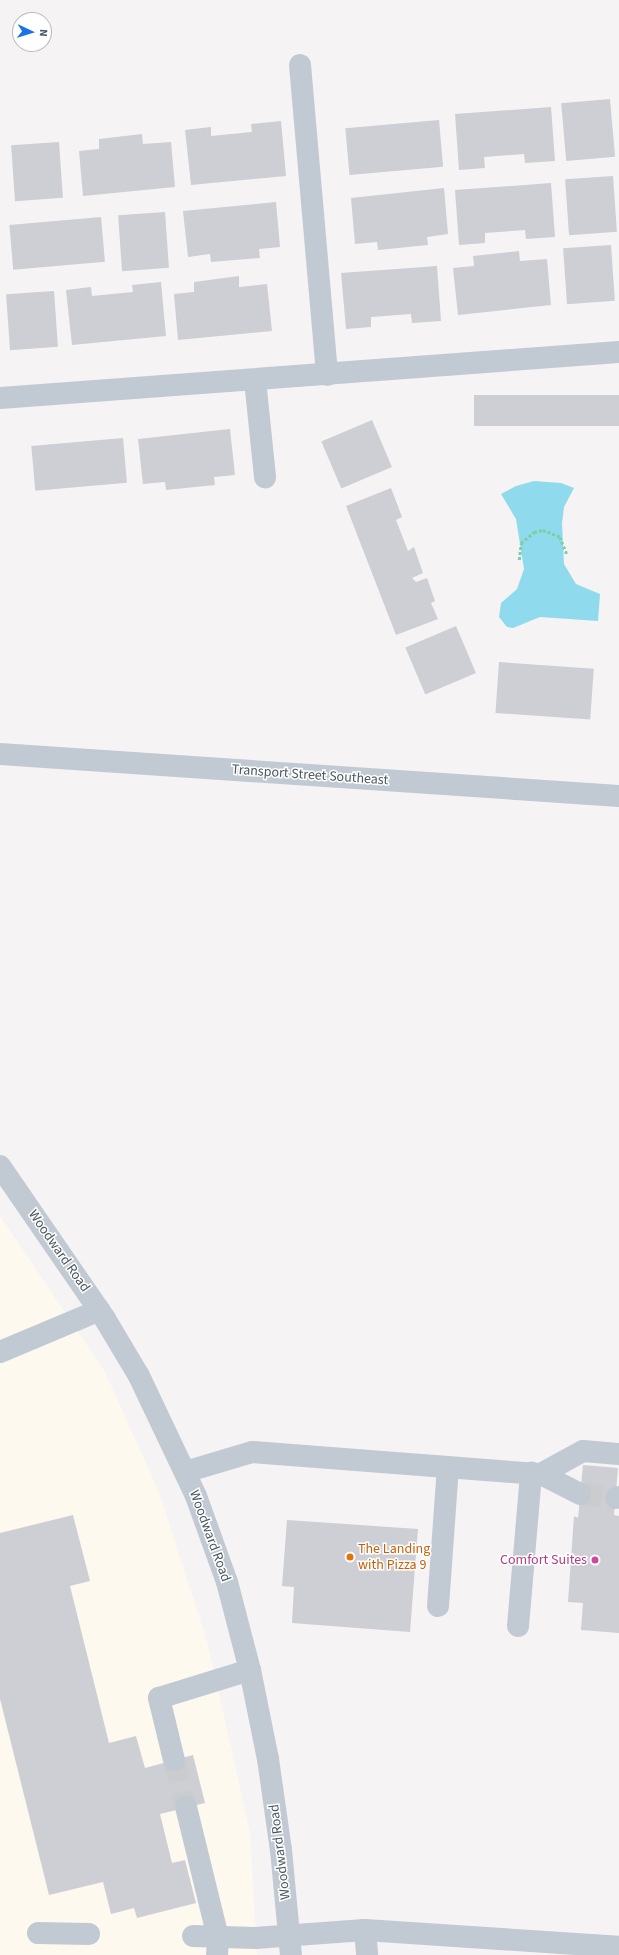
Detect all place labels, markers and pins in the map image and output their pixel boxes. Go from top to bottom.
place label: The Landing with Pizza 9 [358,1541,430,1574]
marker: The Landing with Pizza 9 [345,1552,355,1562]
place label: Comfort Suites [500,1552,587,1568]
marker: Comfort Suites [590,1555,600,1565]

